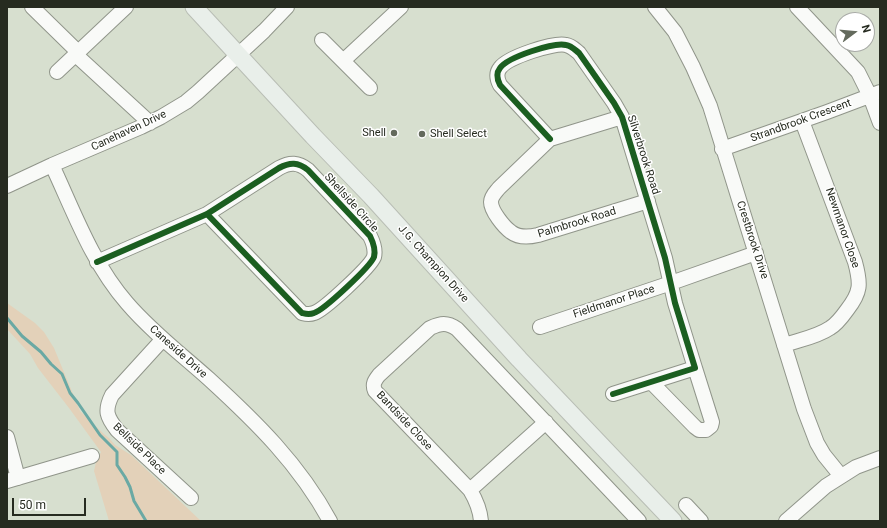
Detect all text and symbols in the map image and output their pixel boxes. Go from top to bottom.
north arrow [835,12,875,52]
text: N [859,23,873,34]
street label: Strandbrook Crescent [749,97,853,145]
street label: Canehaven Drive [89,108,169,154]
street label: Silverbrook Road [624,114,662,196]
place label: Shell [362,126,386,140]
place label: Shell Select [430,127,487,141]
marker: Shell [389,128,399,138]
marker: Shell Select [417,129,427,139]
street label: Shellside Circle [321,171,381,235]
street label: Newmanor Close [822,186,862,270]
street label: Crestbrook Drive [733,199,771,281]
street label: Palmbrook Road [536,205,618,241]
street label: J.G. Champion Drive [395,223,471,305]
street label: Fieldmanor Place [571,283,657,321]
street label: Caneside Drive [147,323,209,381]
street label: Bandside Close [373,389,435,453]
street label: Bellside Place [110,421,168,477]
scale bar [14,490,88,516]
text: 50 m [19,498,46,512]

